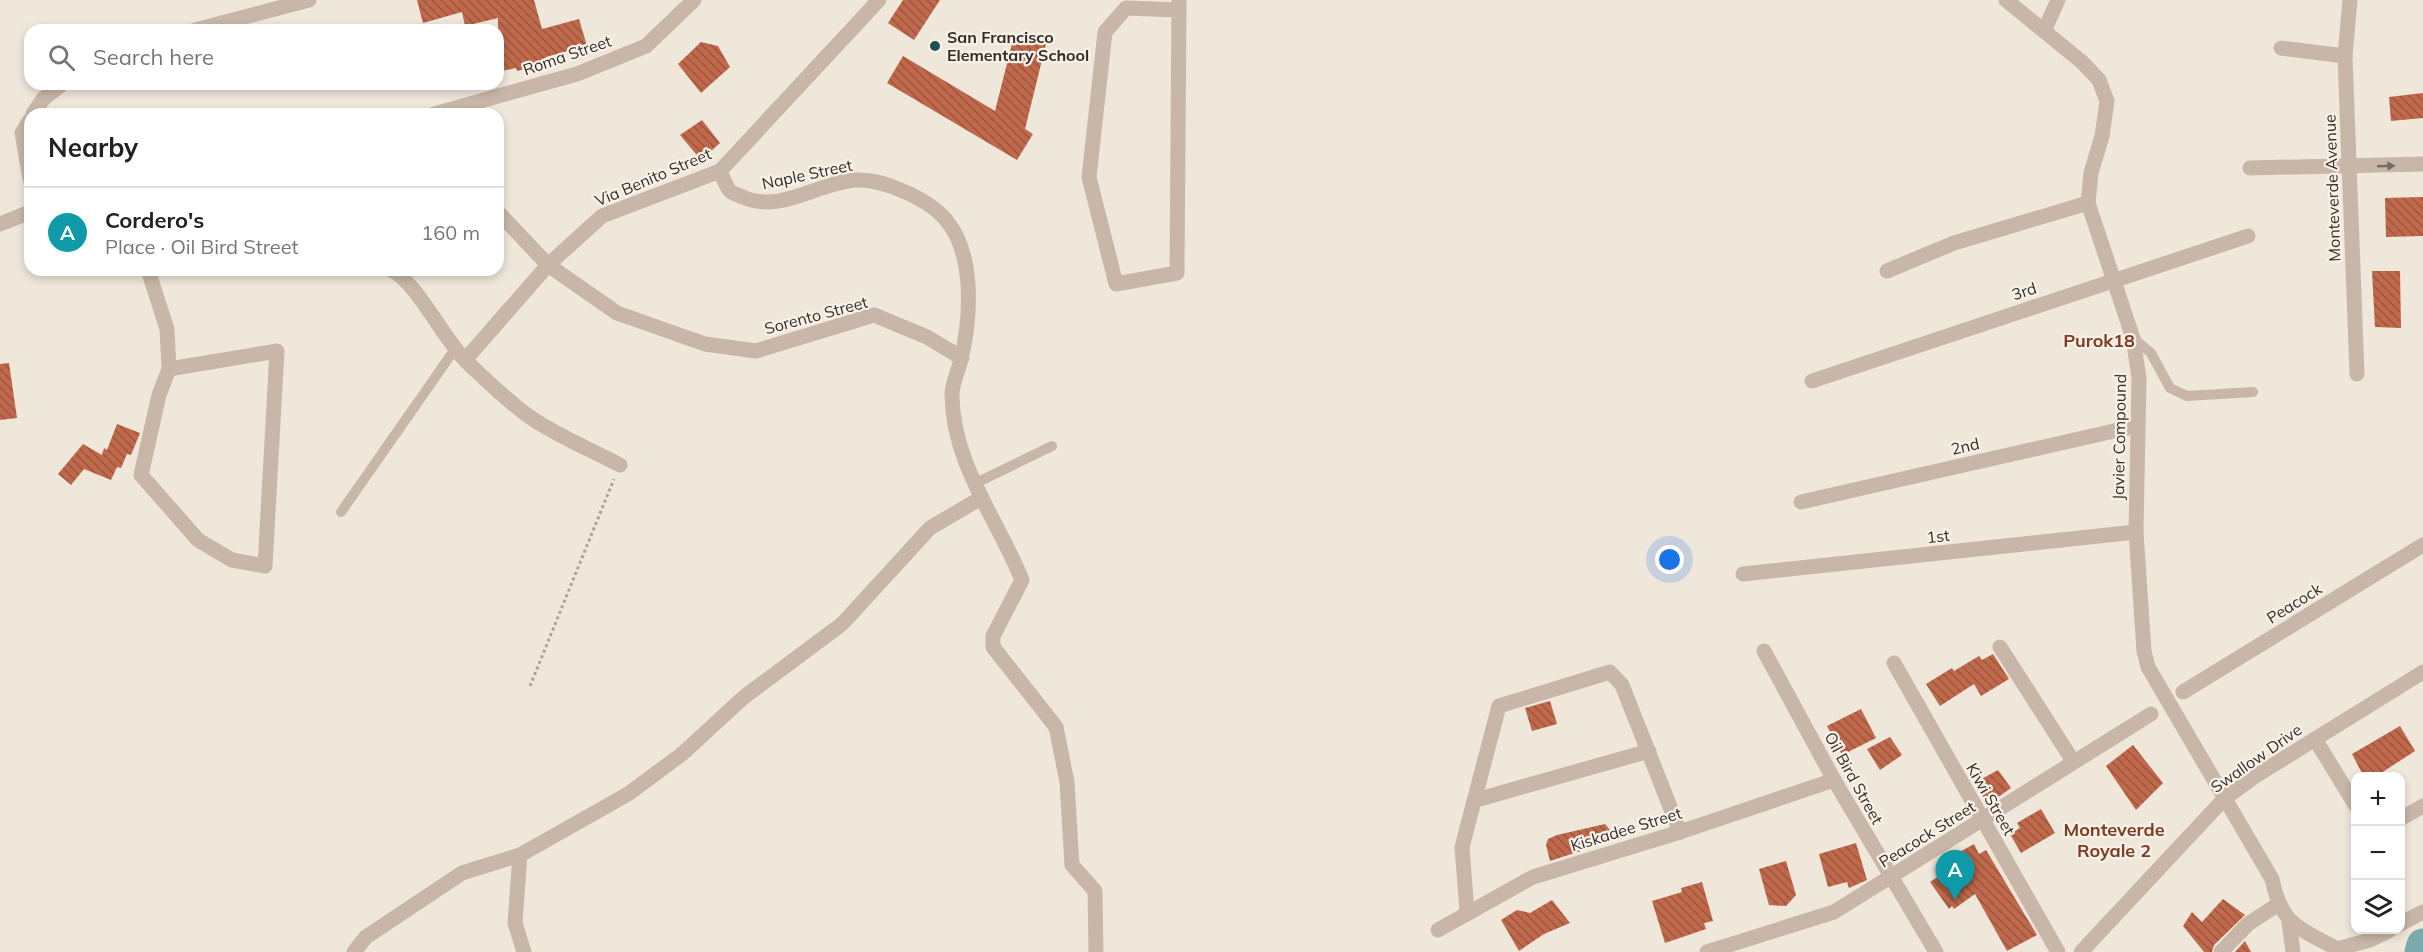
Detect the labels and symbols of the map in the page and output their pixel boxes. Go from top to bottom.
place label: San Francisco Elementary School [947,27,1089,65]
street label: Roma Street [520,30,614,79]
marker: San Francisco Elementary School [928,39,942,53]
street label: Monteverde Avenue [2319,114,2345,262]
street label: Via Benito Street [592,143,715,211]
street label: Naple Street [760,155,855,193]
one-way arrow [2376,161,2395,170]
street label: 3rd [2009,278,2039,304]
street label: Sorento Street [762,292,870,338]
district label: Purok18 [2063,329,2135,352]
street label: Javier Compound [2108,374,2130,500]
street label: 2nd [1949,433,1981,459]
street label: 1st [1925,525,1951,547]
your location [1655,545,1684,574]
street label: Peacock [2263,578,2326,628]
street label: Swallow Drive [2207,719,2305,797]
street label: Oil Bird Street [1820,728,1888,828]
street label: Kiwi Street [1962,759,2020,839]
street label: Peacock Street [1875,796,1979,872]
street label: Kiskadee Street [1568,802,1684,855]
district label: Monteverde Royale 2 [2063,818,2165,862]
pin: A [1936,850,1974,900]

